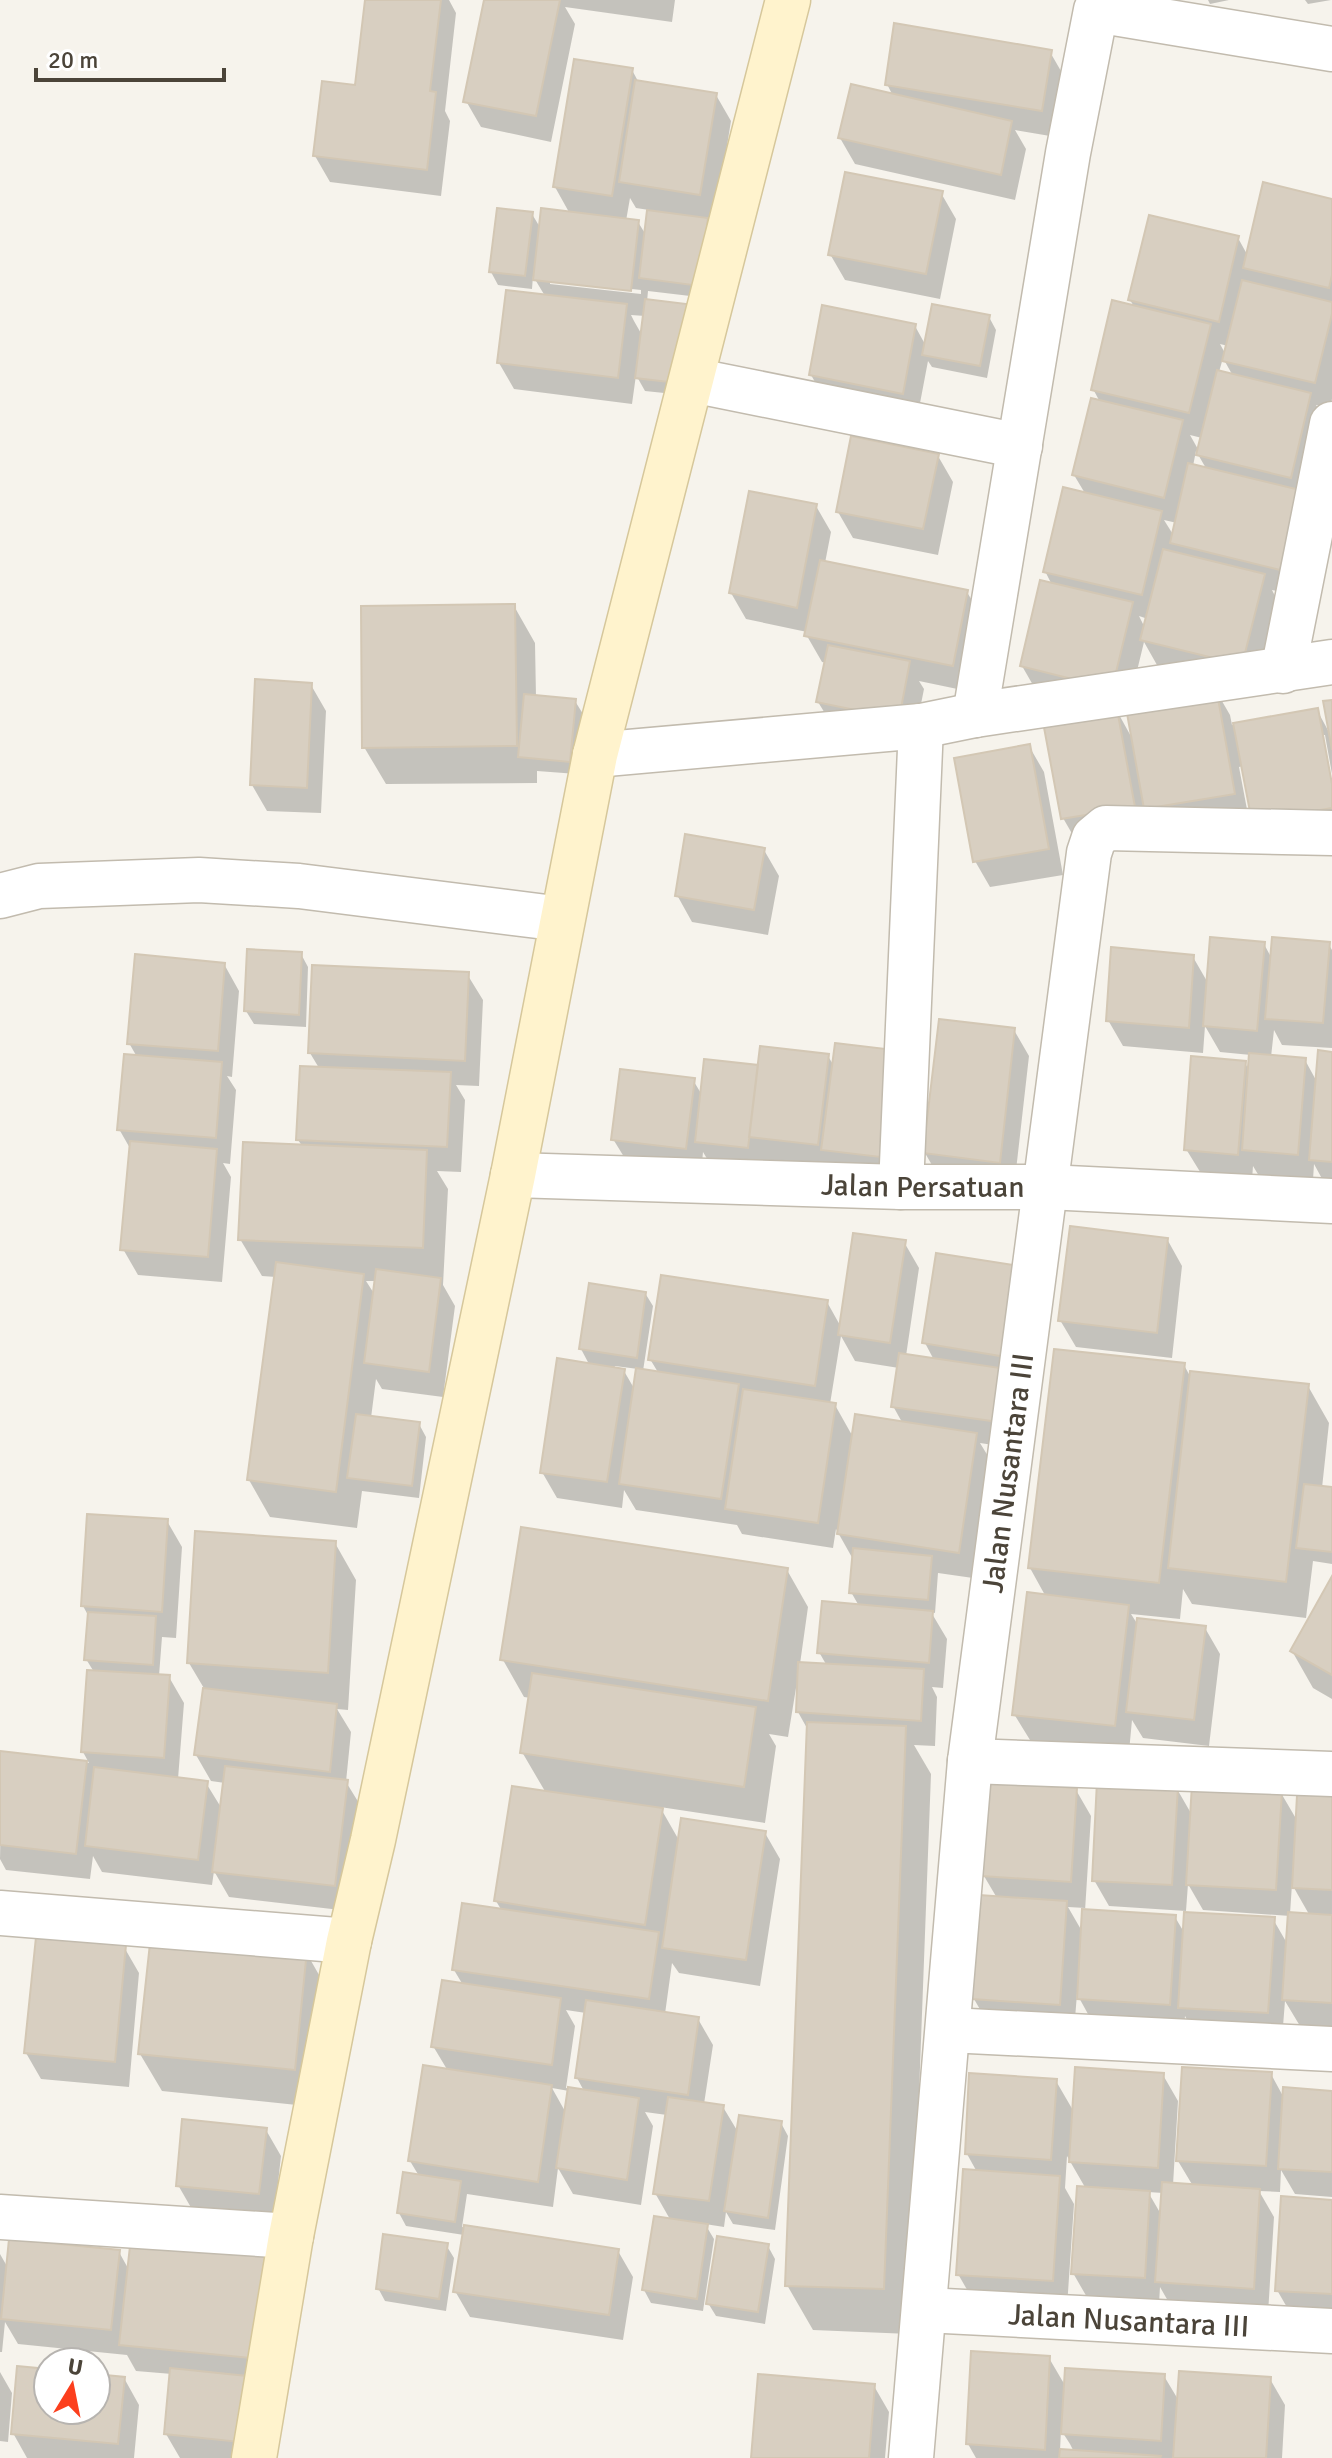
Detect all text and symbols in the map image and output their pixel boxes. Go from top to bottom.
scale bar [36,32,224,82]
text: 20 m [48,45,98,75]
street label: Jalan Persatuan [820,1167,1025,1206]
street label: Jalan Nusantara III [974,1351,1042,1595]
street label: Jalan Nusantara III [1007,2296,1250,2346]
north arrow [32,2346,112,2426]
text: U [66,2352,85,2381]

